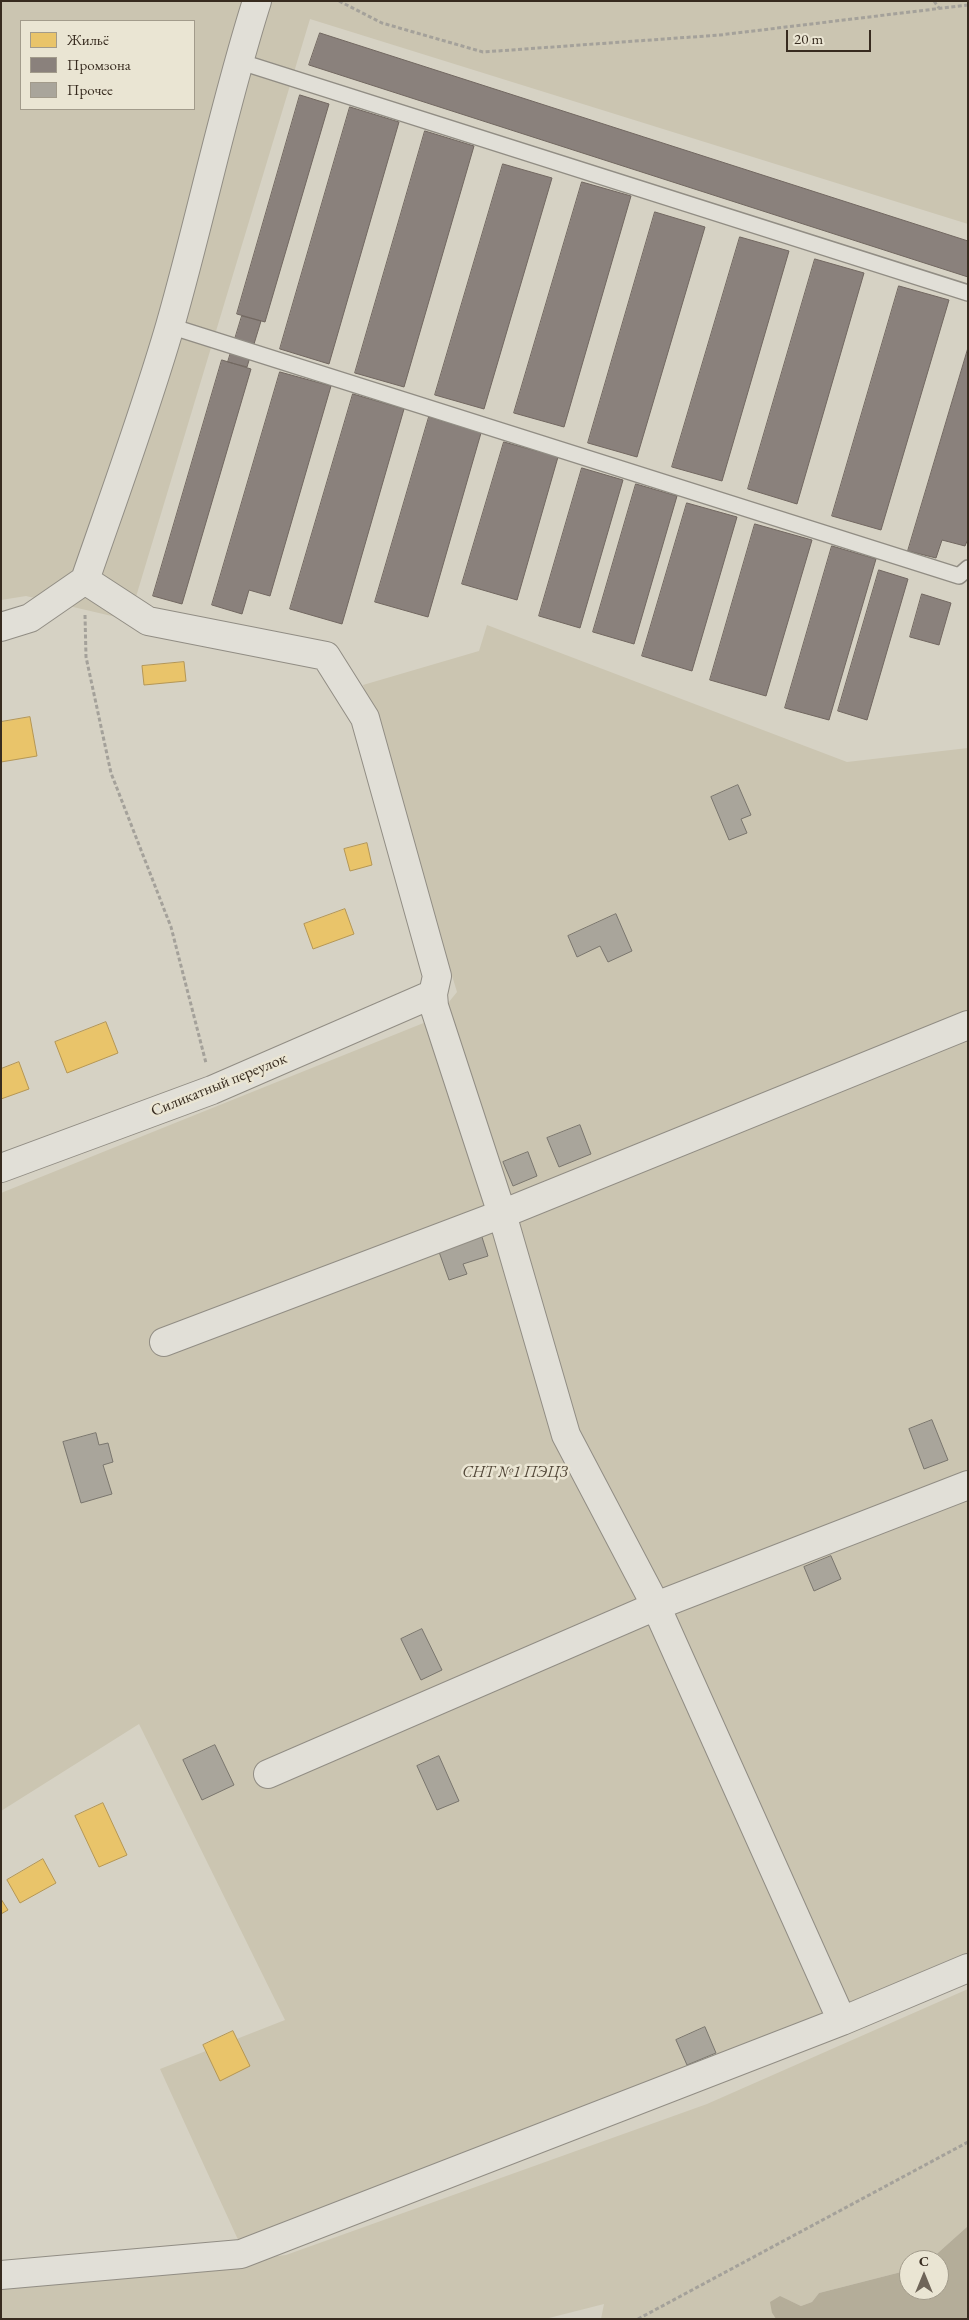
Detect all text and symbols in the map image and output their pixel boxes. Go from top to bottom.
legend [20,20,195,110]
scale bar [789,20,874,52]
text: 20 m [794,29,823,48]
text: Жильё [67,30,109,49]
text: Промзона [67,55,131,74]
text: Прочее [67,80,113,99]
street label: Силикатный переулок [148,1049,290,1121]
park label: СНТ №1 ПЭЦЗ [462,1463,568,1483]
north arrow [899,2250,949,2300]
text: С [919,2252,929,2270]

